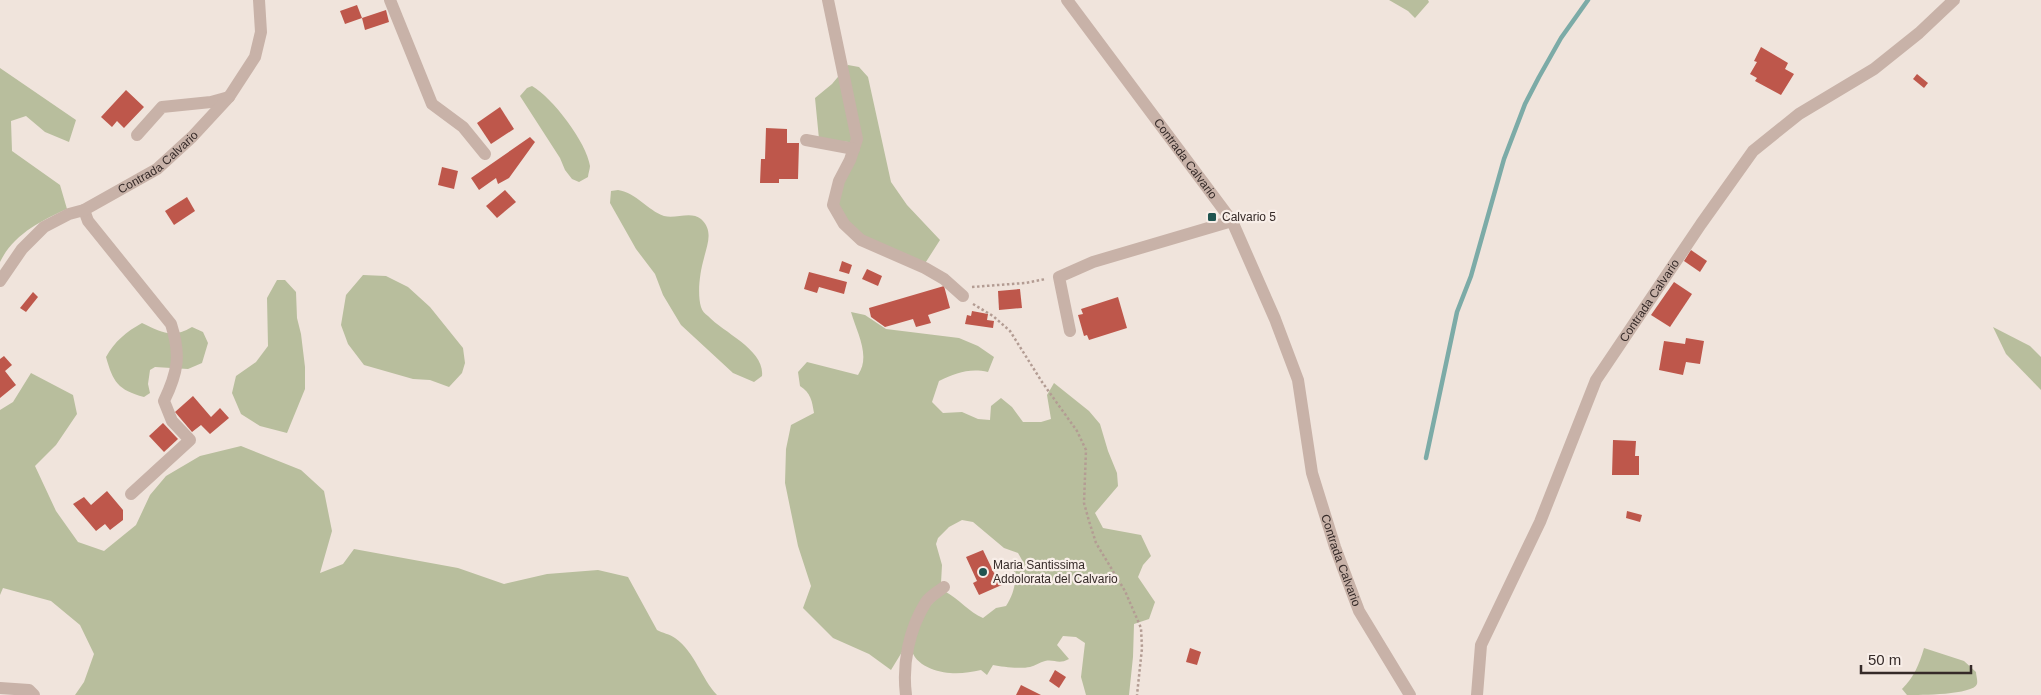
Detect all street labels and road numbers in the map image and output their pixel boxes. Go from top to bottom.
street label: Contrada Calvario [1151,116,1220,202]
street label: Contrada Calvario [115,128,201,197]
street label: Contrada Calvario [1617,256,1683,345]
street label: Contrada Calvario [1318,512,1364,609]

